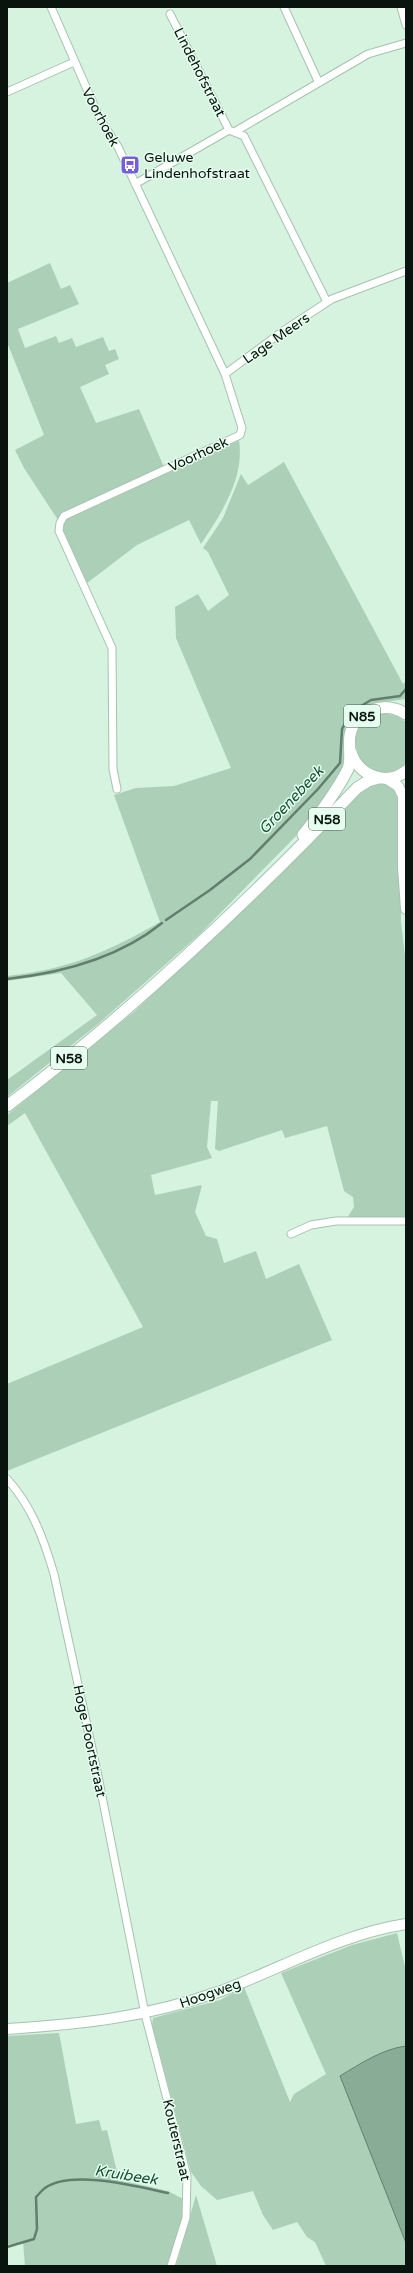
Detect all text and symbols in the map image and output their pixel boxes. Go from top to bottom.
street label: Lindehofstraat [170,25,230,120]
street label: Voorhoek [78,85,123,150]
place label: Geluwe Lindenhofstraat [144,149,251,182]
bus stop icon: Geluwe Lindenhofstraat [119,154,141,176]
street label: Lage Meers [240,309,313,368]
street label: Voorhoek [166,433,231,476]
road number: N85 [344,705,380,727]
water label: Groenebeek [255,761,328,838]
road number: N58 [309,808,345,830]
road number: N58 [51,1047,87,1069]
street label: Hoge Poortstraat [69,1683,110,1800]
street label: Hoogweg [177,1975,243,2012]
street label: Kouterstraat [159,2098,194,2183]
water label: Kruibeek [93,2161,160,2189]

